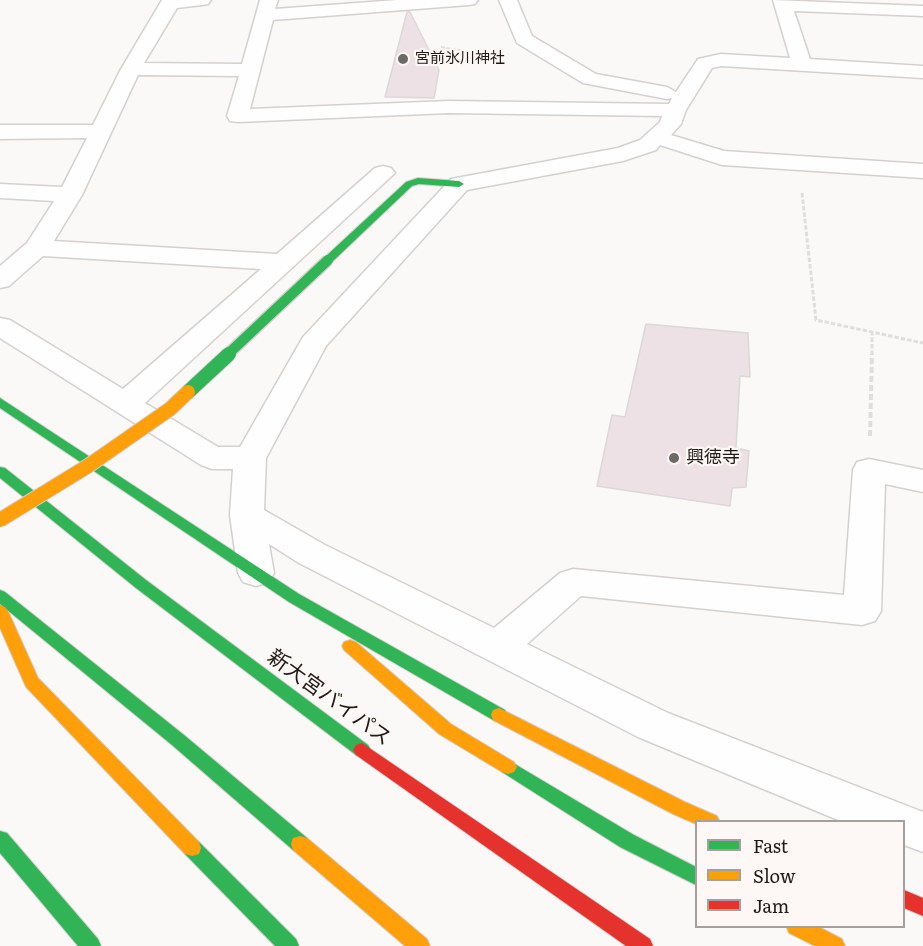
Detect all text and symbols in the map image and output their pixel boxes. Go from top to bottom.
place label: 宮前氷川神社 [415,50,505,68]
marker: 宮前氷川神社 [396,52,410,66]
place label: 興徳寺 [686,447,740,469]
marker: 興徳寺 [667,451,681,465]
street label: 新大宮バイパス [262,645,396,751]
legend [695,820,905,928]
text: Fast [753,832,788,859]
text: Slow [753,862,795,889]
text: Jam [753,892,789,919]

